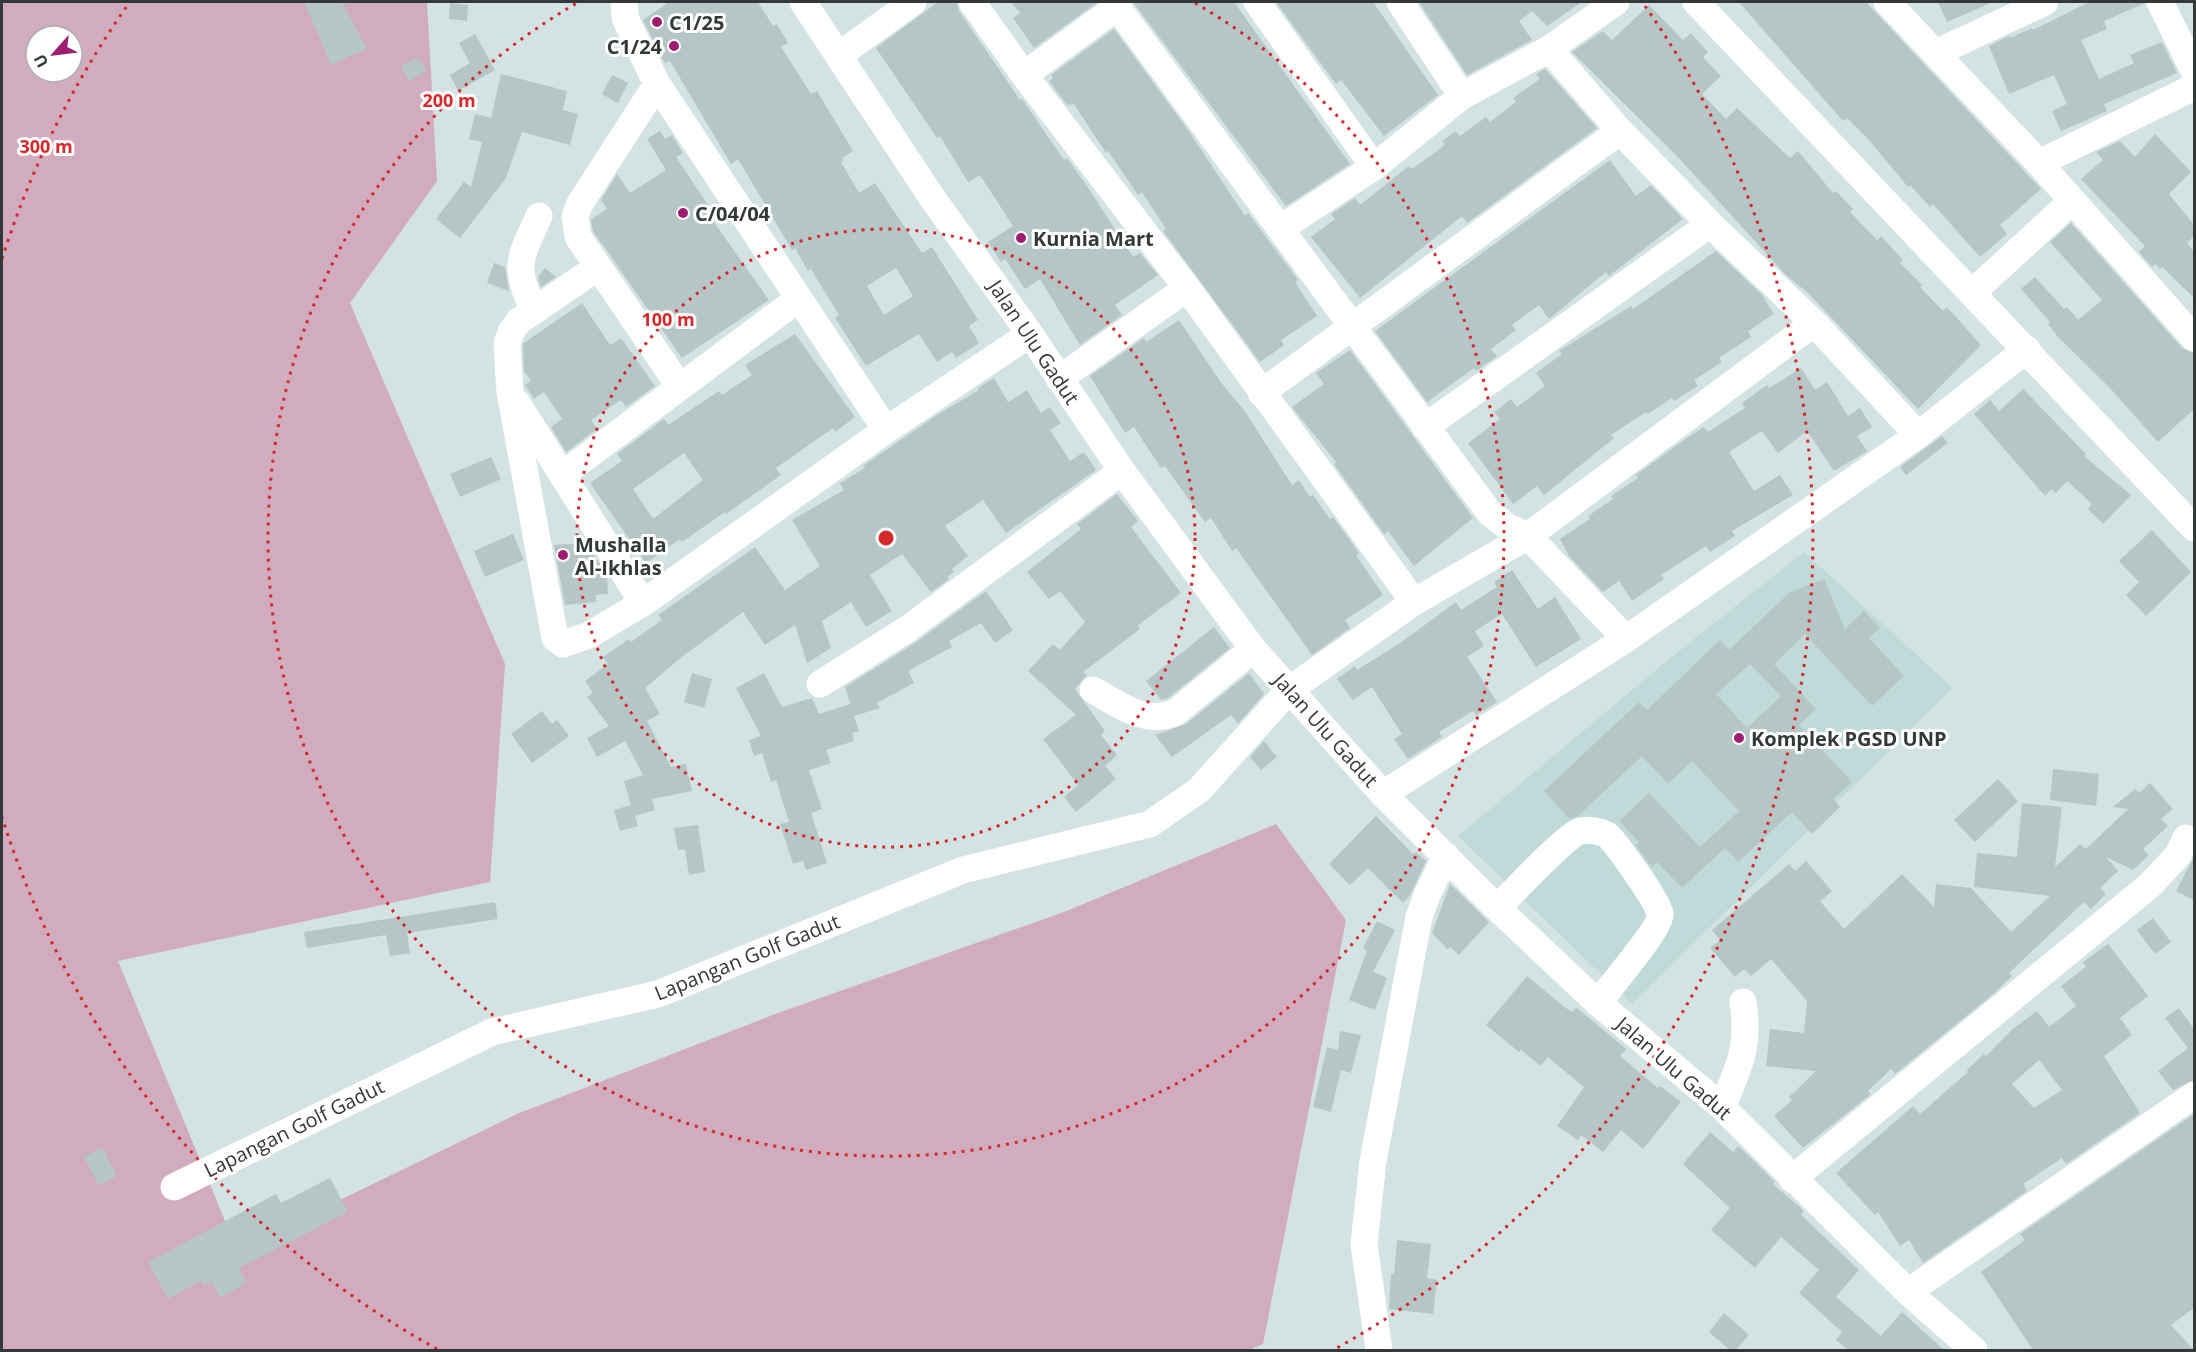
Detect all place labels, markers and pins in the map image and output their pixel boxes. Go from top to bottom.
place label: C1/25 [669,9,724,36]
marker: C1/25 [650,15,664,29]
place label: C1/24 [607,33,663,60]
marker: C1/24 [667,39,681,53]
place label: C/04/04 [695,200,771,227]
marker: C/04/04 [676,206,690,220]
place label: Kurnia Mart [1033,225,1154,252]
marker: Kurnia Mart [1014,231,1028,245]
centre of rings [876,528,896,548]
place label: Mushalla Al-Ikhlas [575,531,666,581]
marker: Mushalla Al-Ikhlas [556,548,570,562]
place label: Komplek PGSD UNP [1751,725,1946,752]
marker: Komplek PGSD UNP [1732,731,1746,745]

